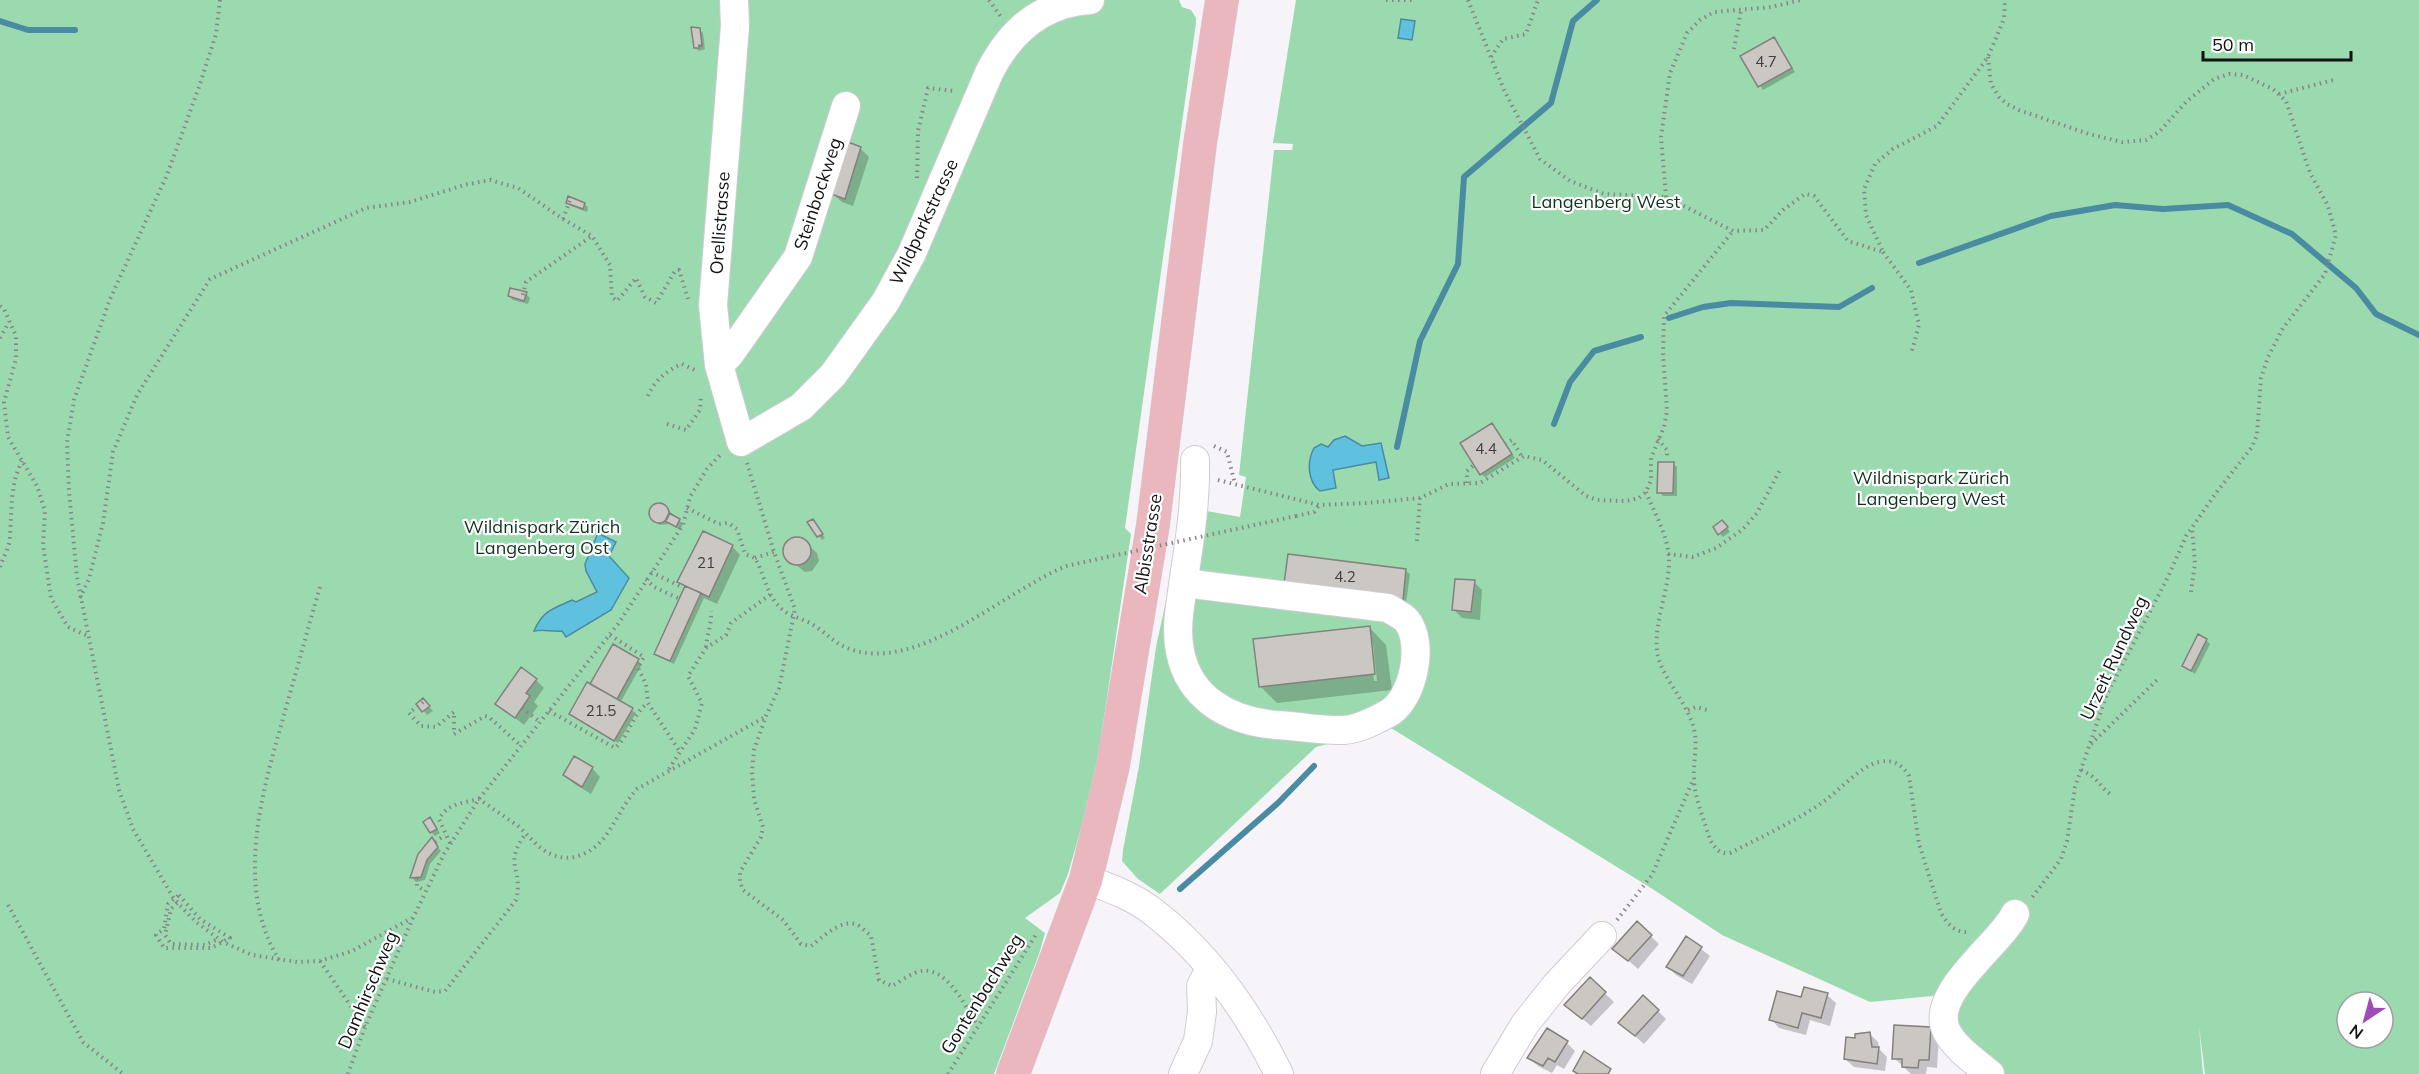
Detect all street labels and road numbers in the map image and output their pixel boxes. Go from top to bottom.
street label: Steinbockweg [788,135,847,253]
street label: Wildparkstrasse [884,155,963,289]
street label: Orellistrasse [704,171,735,275]
street label: Albisstrasse [1128,492,1167,596]
street label: Urzeit Rundweg [2075,592,2152,724]
street label: Damhirschweg [332,927,403,1052]
street label: Gontenbachweg [935,929,1028,1058]

